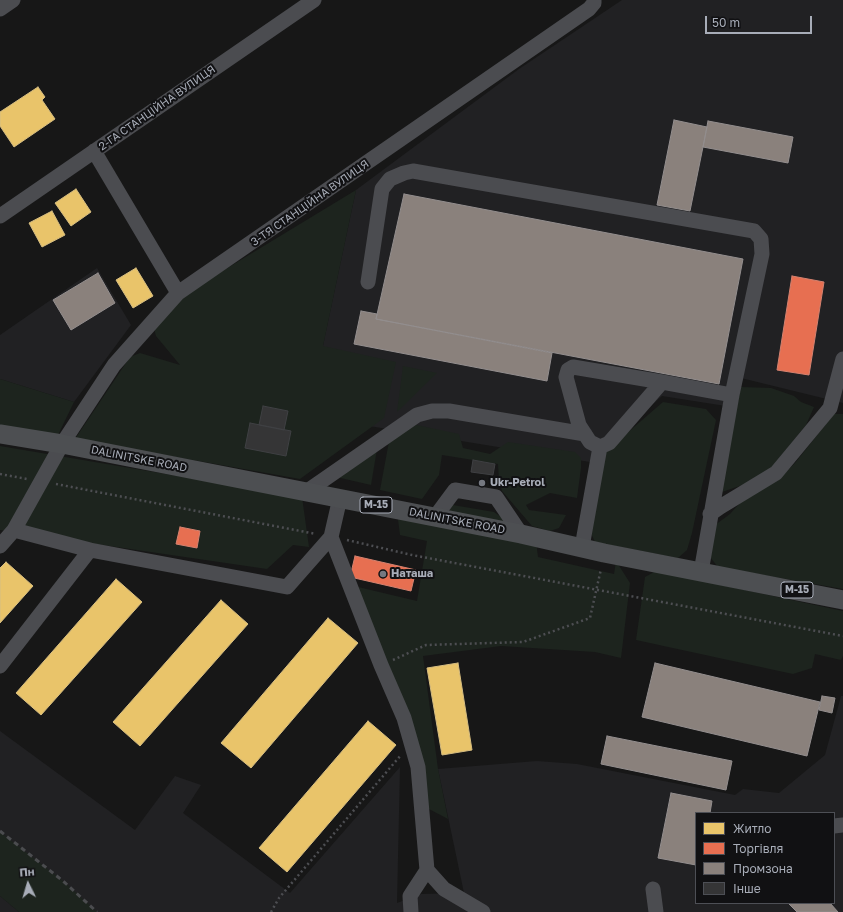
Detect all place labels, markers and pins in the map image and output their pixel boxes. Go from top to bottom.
place label: Ukr-Petrol [490,476,545,490]
marker: Ukr-Petrol [477,478,487,488]
place label: Наташа [391,567,433,581]
marker: Наташа [378,569,388,579]

